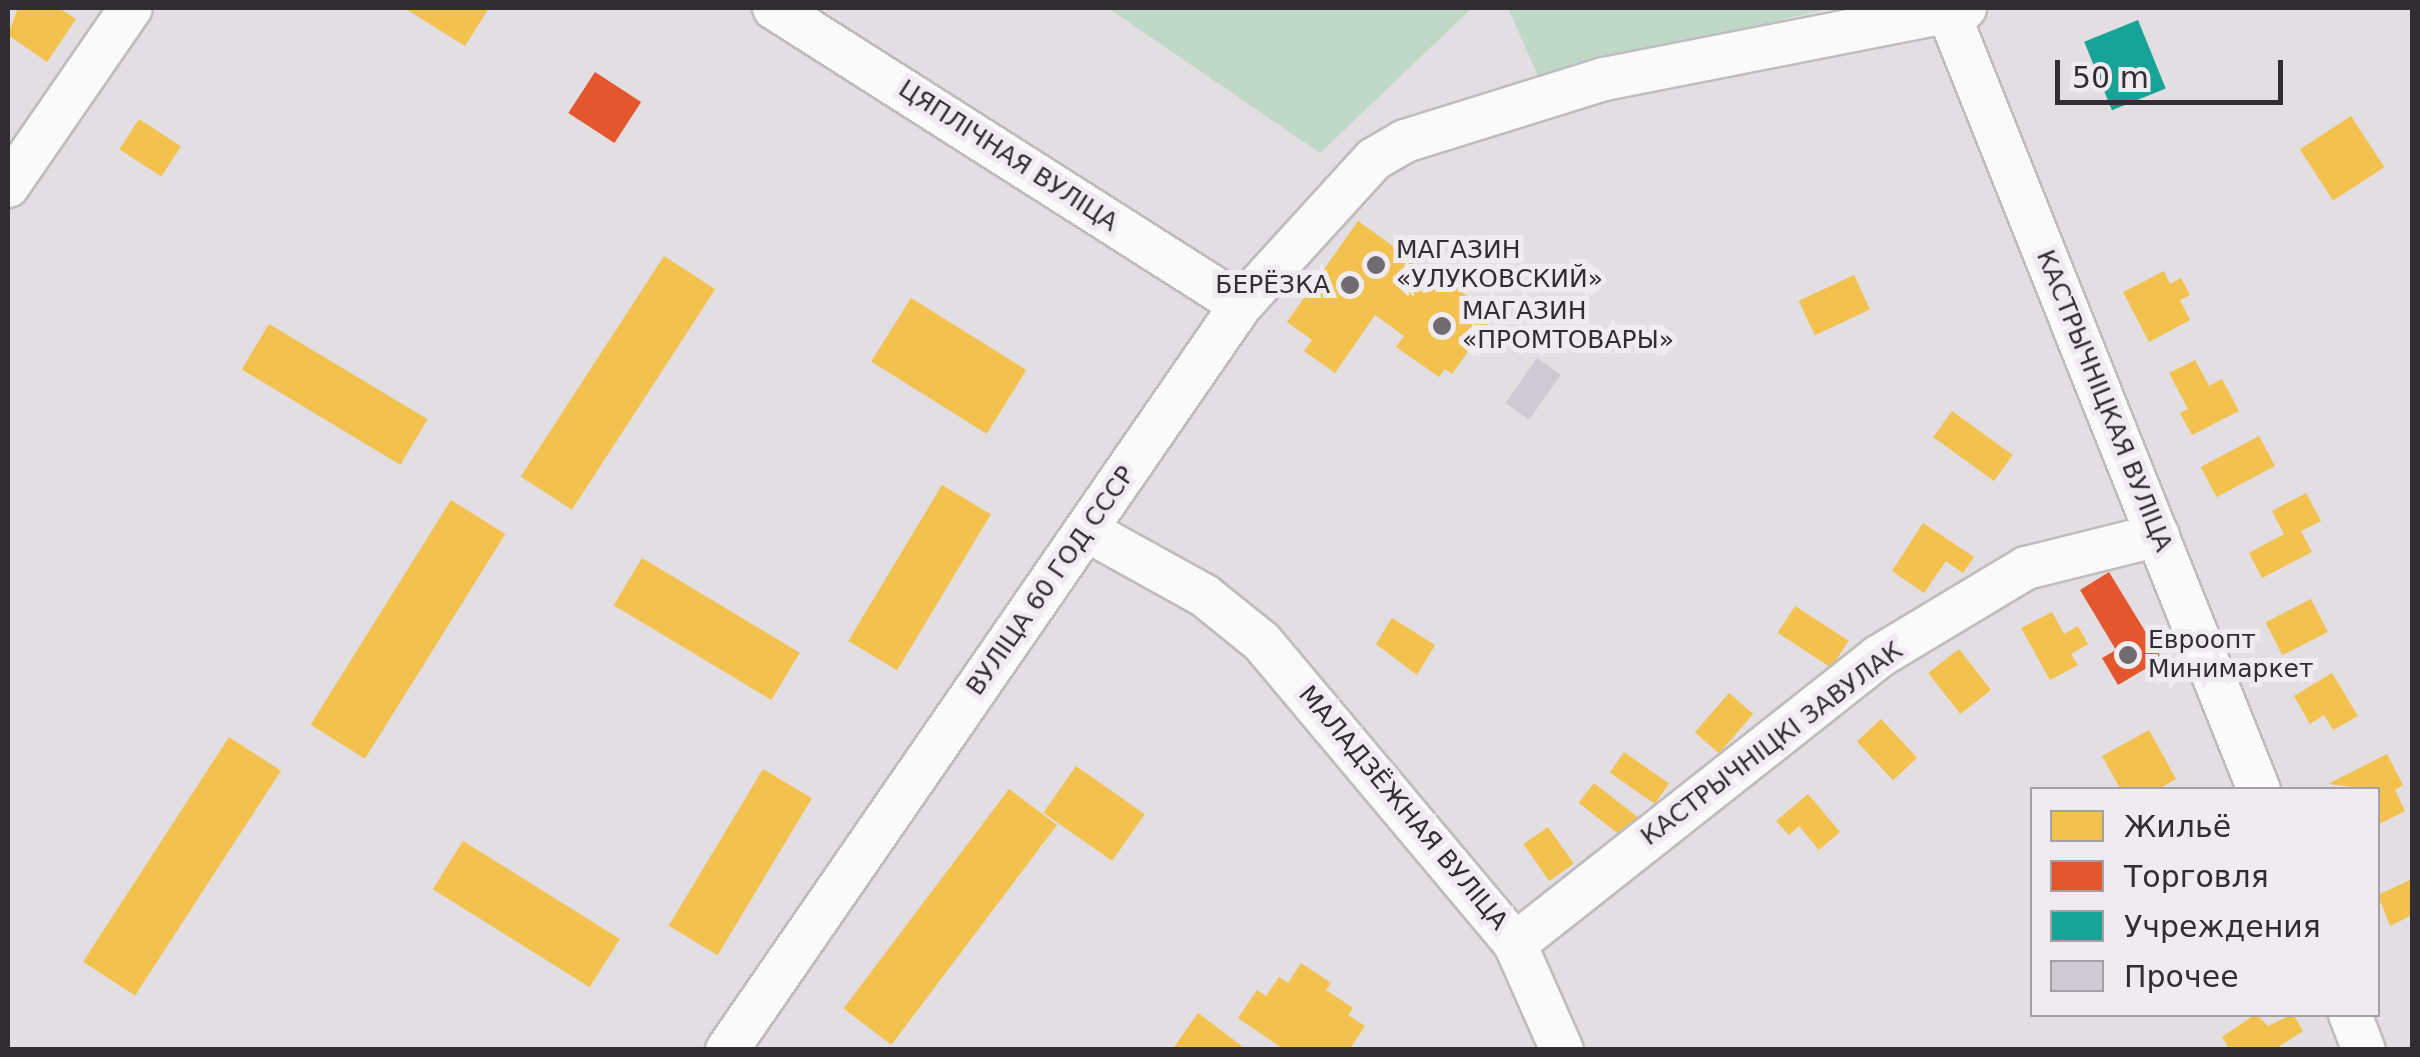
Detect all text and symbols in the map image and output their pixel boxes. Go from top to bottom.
scale bar [2060,40,2288,102]
text: 50 m [2072,60,2149,95]
street label: ЦЯПЛІЧНАЯ ВУЛІЦА [893,74,1123,238]
place label: МАГАЗИН «УЛУКОВСКИЙ» [1396,236,1603,295]
street label: КАСТРЫЧНІЦКАЯ ВУЛІЦА [2030,246,2178,556]
marker: МАГАЗИН «УЛУКОВСКИЙ» [1365,254,1387,276]
place label: БЕРЁЗКА [1215,270,1330,300]
marker: БЕРЁЗКА [1339,274,1361,296]
place label: МАГАЗИН «ПРОМТОВАРЫ» [1462,297,1674,356]
marker: МАГАЗИН «ПРОМТОВАРЫ» [1431,315,1453,337]
street label: ВУЛІЦА 60 ГОД СССР [961,461,1141,701]
place label: Евроопт Минимаркет [2148,626,2314,685]
street label: КАСТРЫЧНІЦКІ ЗАВУЛАК [1635,636,1909,852]
marker: Евроопт Минимаркет [2117,644,2139,666]
street label: МАЛАДЗЁЖНАЯ ВУЛІЦА [1292,680,1514,936]
legend [2030,787,2380,1017]
text: Жильё [2124,809,2231,844]
text: Торговля [2124,859,2269,894]
text: Учреждения [2124,909,2321,944]
text: Прочее [2124,959,2239,994]

